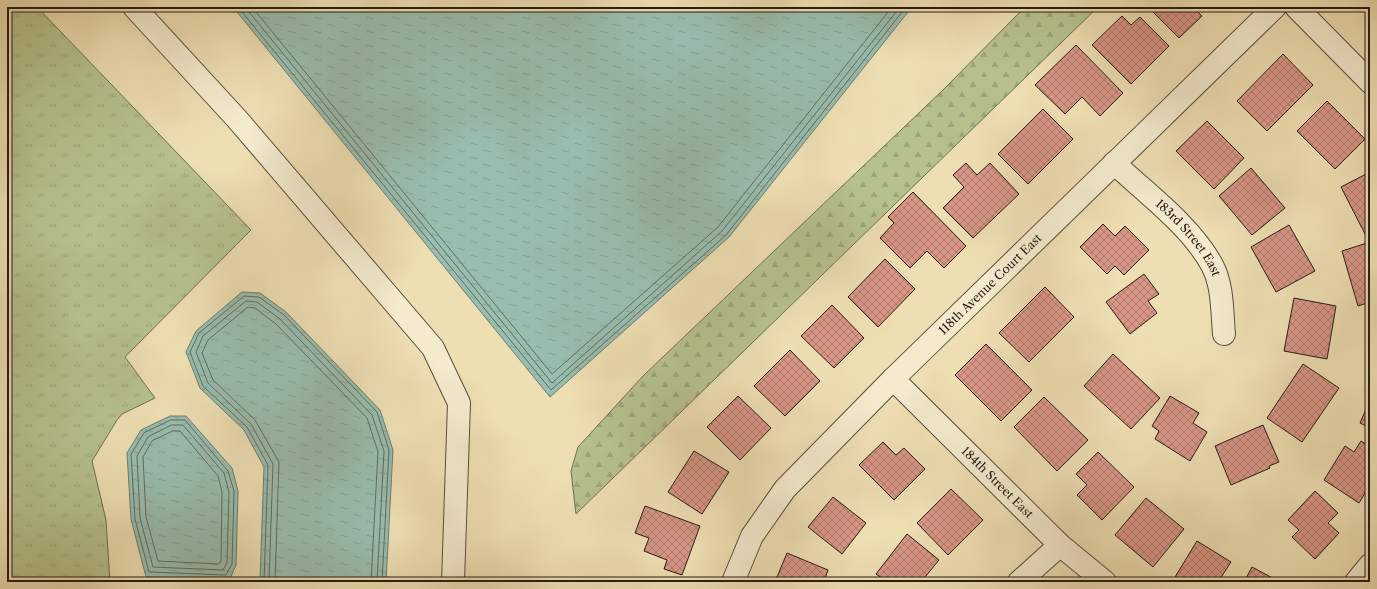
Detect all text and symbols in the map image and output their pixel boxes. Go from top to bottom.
street label: 183rd Street East [1153,196,1224,279]
street label: 118th Avenue Court East [935,230,1045,338]
street label: 184th Street East [958,443,1037,522]

